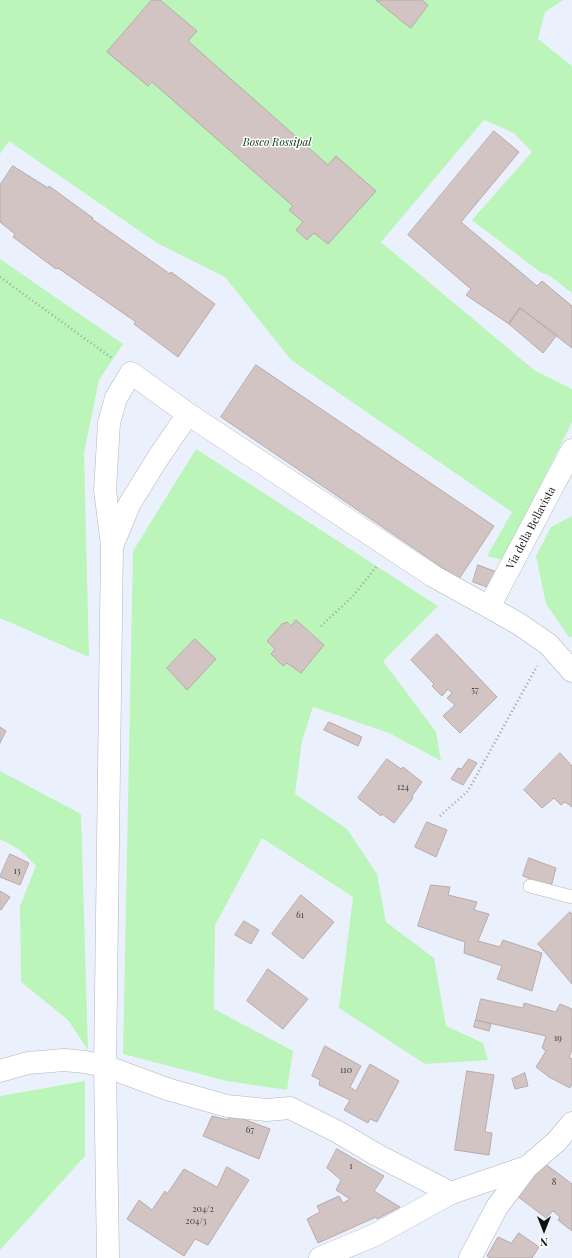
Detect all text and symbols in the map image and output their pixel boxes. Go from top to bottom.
park label: Bosco Rossipal [243,136,311,150]
street label: Via della Bellavista [504,484,558,572]
house number: 57 [471,685,479,695]
house number: 124 [397,782,409,792]
house number: 13 [13,866,21,876]
house number: 61 [296,910,304,920]
house number: 19 [554,1033,562,1043]
house number: 110 [340,1065,352,1075]
house number: 67 [246,1125,254,1135]
house number: 1 [349,1161,353,1171]
house number: 8 [552,1177,556,1187]
house number: 204/2 [192,1204,214,1214]
north arrow [524,1210,564,1250]
house number: 204/3 [185,1216,207,1226]
text: N [540,1235,548,1250]

